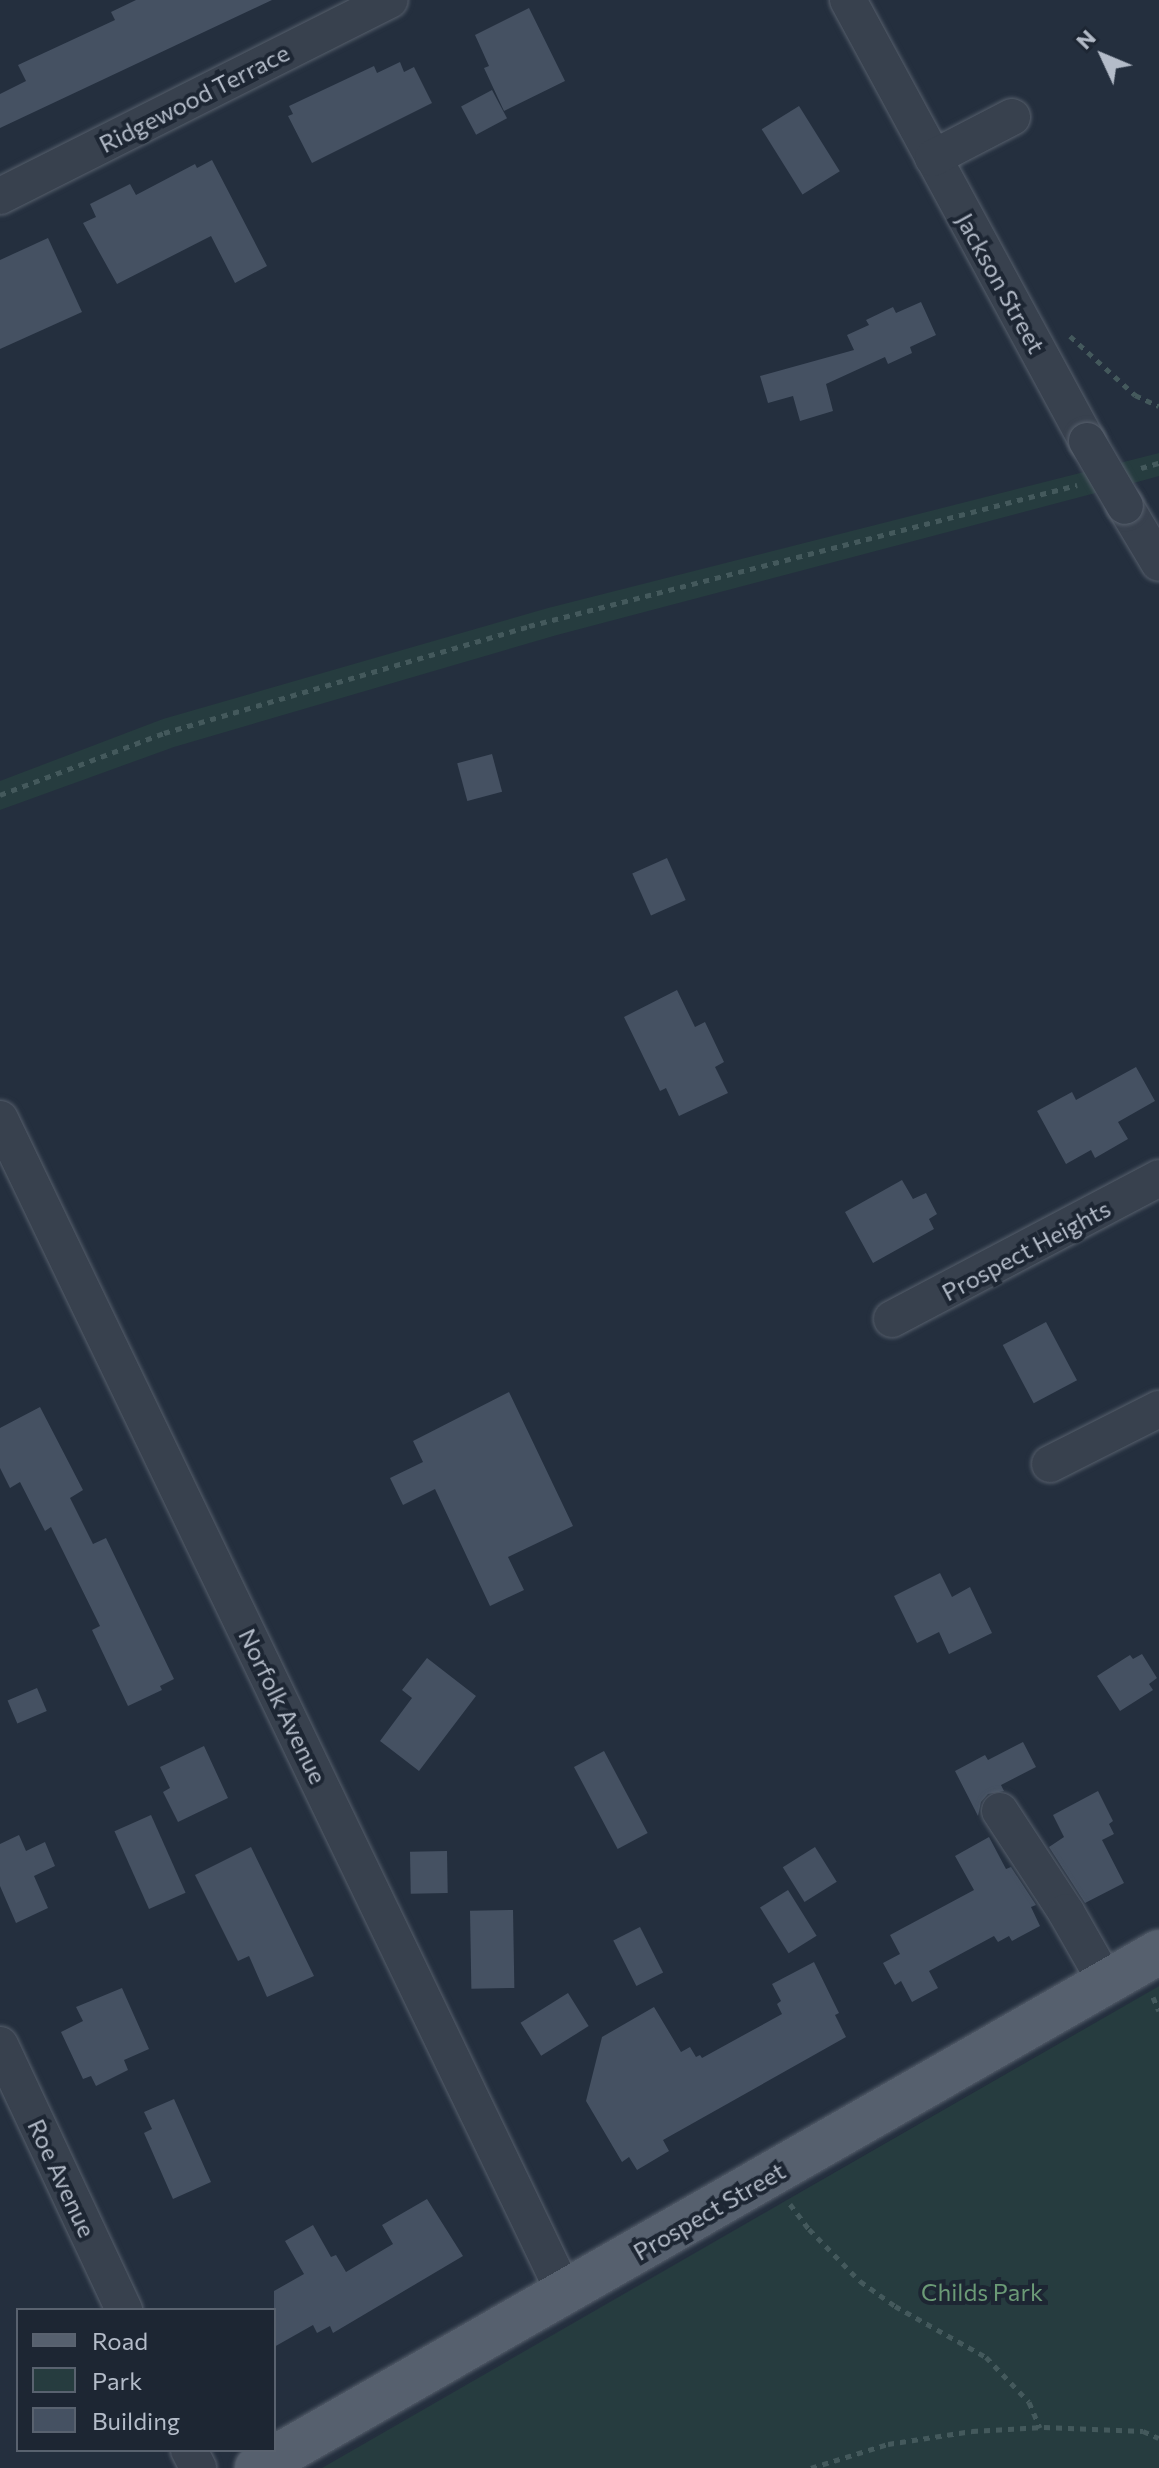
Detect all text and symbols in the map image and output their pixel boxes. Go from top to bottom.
north arrow [1063,16,1143,96]
text: N [1070,24,1101,54]
street label: Ridgewood Terrace [94,38,294,158]
street label: Jackson Street [951,208,1051,358]
street label: Prospect Heights [937,1193,1115,1307]
street label: Norfolk Avenue [233,1624,333,1788]
street label: Roe Avenue [22,2114,102,2242]
street label: Prospect Street [628,2156,790,2266]
park label: Childs Park [921,2278,1043,2306]
legend [16,2308,276,2452]
text: Road [92,2326,148,2355]
text: Park [92,2366,142,2395]
text: Building [92,2406,180,2435]

